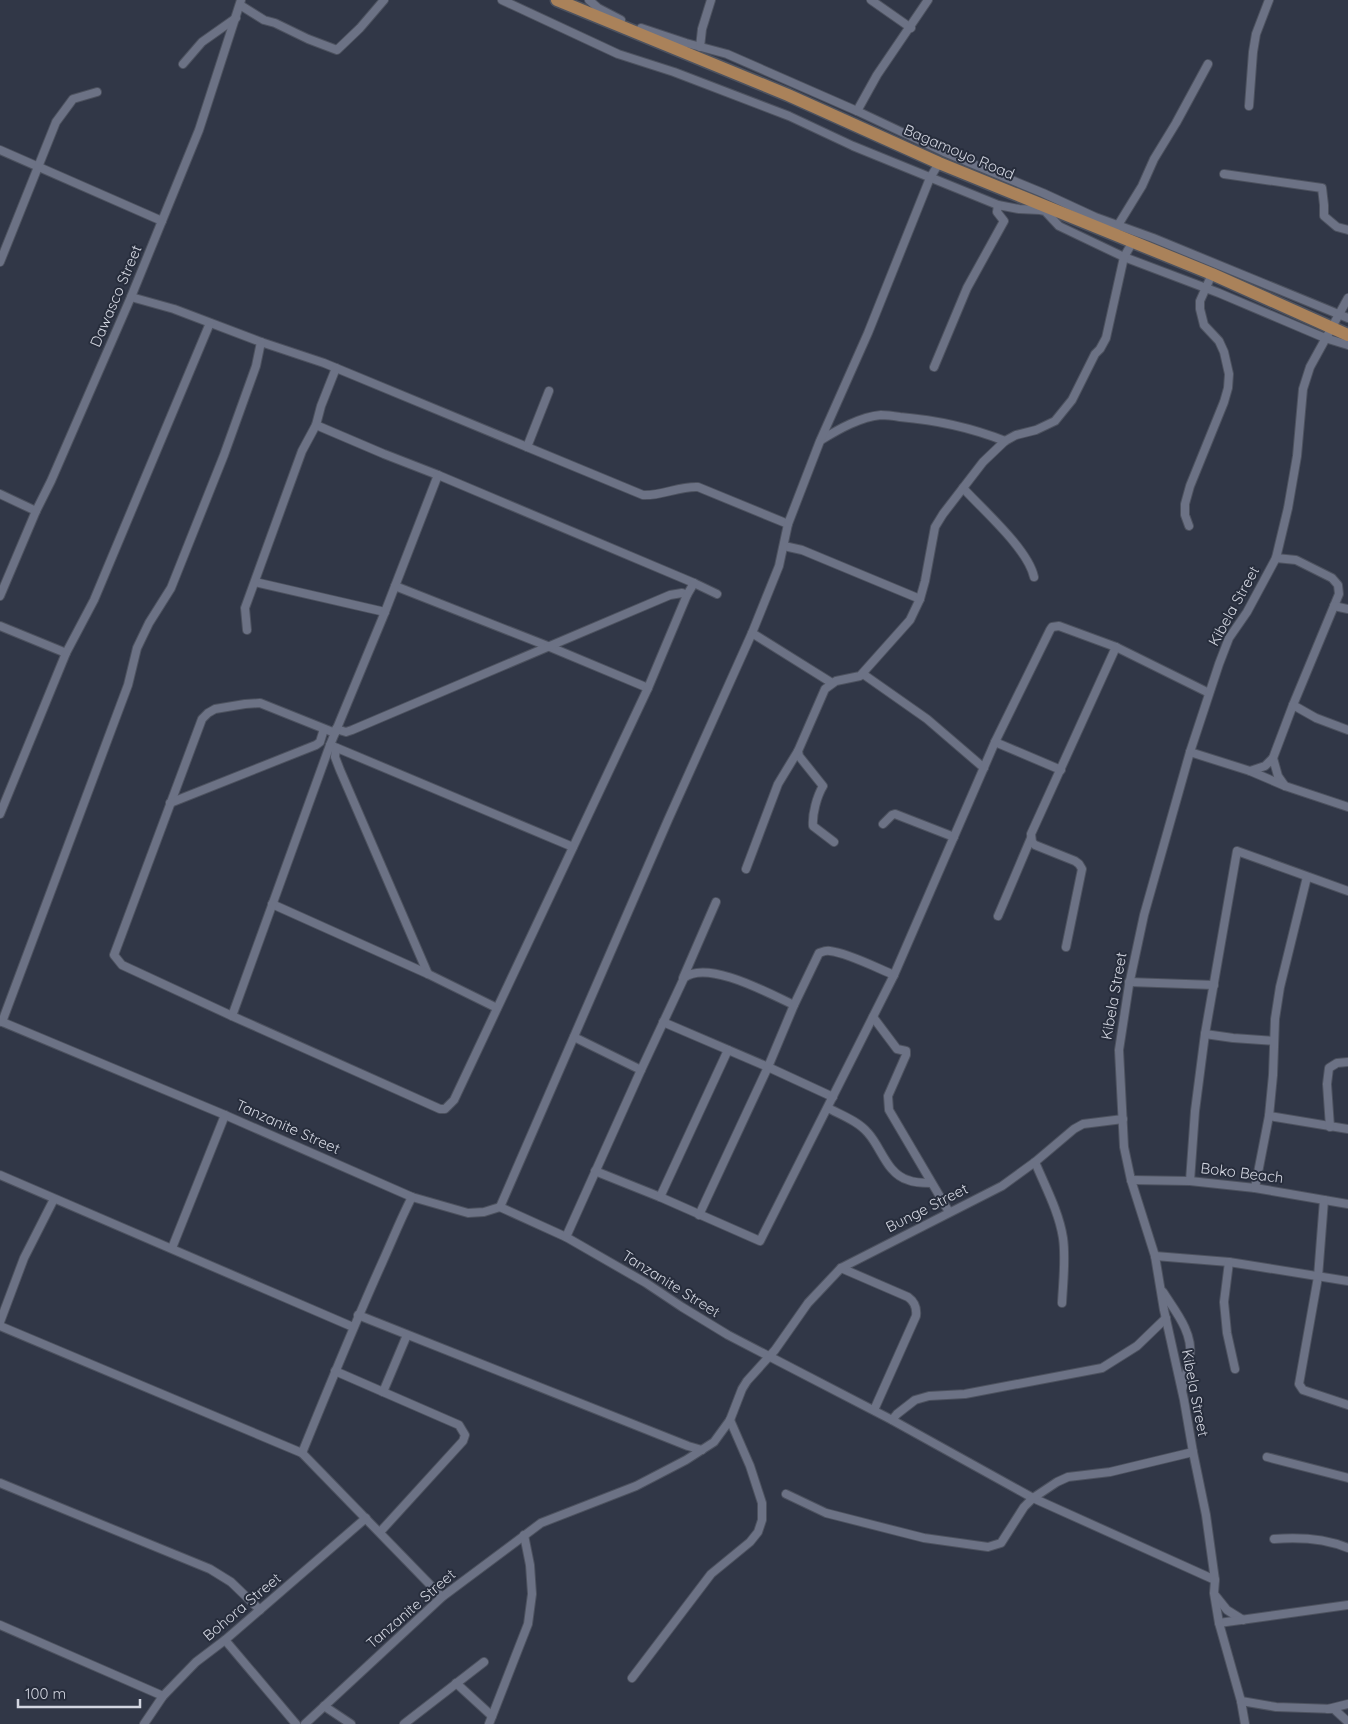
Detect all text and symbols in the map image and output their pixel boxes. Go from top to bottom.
street label: Bagamoyo Road [901,120,1018,183]
street label: Dawasco Street [85,242,146,350]
street label: Kibela Street [1204,562,1263,649]
street label: Kibela Street [1096,951,1131,1041]
street label: Tanzanite Street [233,1095,343,1158]
street label: Boko Beach [1200,1158,1285,1187]
street label: Bunge Street [883,1179,971,1236]
street label: Tanzanite Street [619,1246,724,1321]
street label: Kibela Street [1178,1348,1213,1438]
street label: Tanzanite Street [362,1565,459,1653]
street label: Bohora Street [199,1568,285,1645]
scale bar [18,1676,140,1708]
text: 100 m [25,1684,66,1703]

